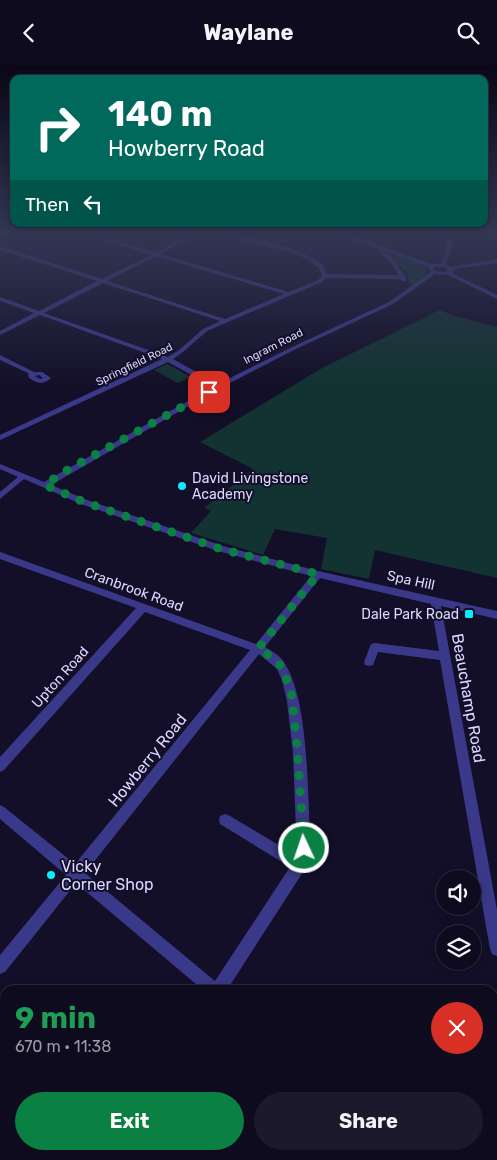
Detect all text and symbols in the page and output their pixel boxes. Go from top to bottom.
icon: back [15,19,43,47]
text: Waylane [203,19,294,46]
icon: search [454,19,482,47]
text: 140 m [108,93,213,135]
icon: right [25,95,90,160]
text: Howberry Road [108,135,265,162]
icon: left [79,190,107,218]
text: Then [25,193,69,216]
street label: Ingram Road [241,326,305,367]
street label: Springfield Road [94,340,175,389]
pin [188,371,230,413]
icon: arrive [195,378,223,406]
place label: David Livingstone Academy [192,470,309,503]
marker: David Livingstone Academy [176,480,188,492]
street label: Cranbrook Road [82,564,186,615]
street label: Spa Hill [385,567,436,594]
place label: Dale Park Road [361,606,459,623]
marker: Dale Park Road [463,608,475,620]
street label: Beauchamp Road [448,632,489,764]
street label: Upton Road [28,643,92,712]
street label: Howberry Road [104,710,191,811]
position arrow [277,821,329,873]
place label: Vicky Corner Shop [61,857,154,894]
marker: Vicky Corner Shop [45,869,57,881]
map controls [436,870,481,970]
button: sound [436,870,481,915]
button: layers [436,925,481,970]
text: 9 min [15,1000,96,1036]
button: close [431,1002,483,1054]
text: 670 m · 11:38 [15,1037,111,1056]
button: Exit [15,1092,244,1150]
button: Share [254,1092,483,1150]

